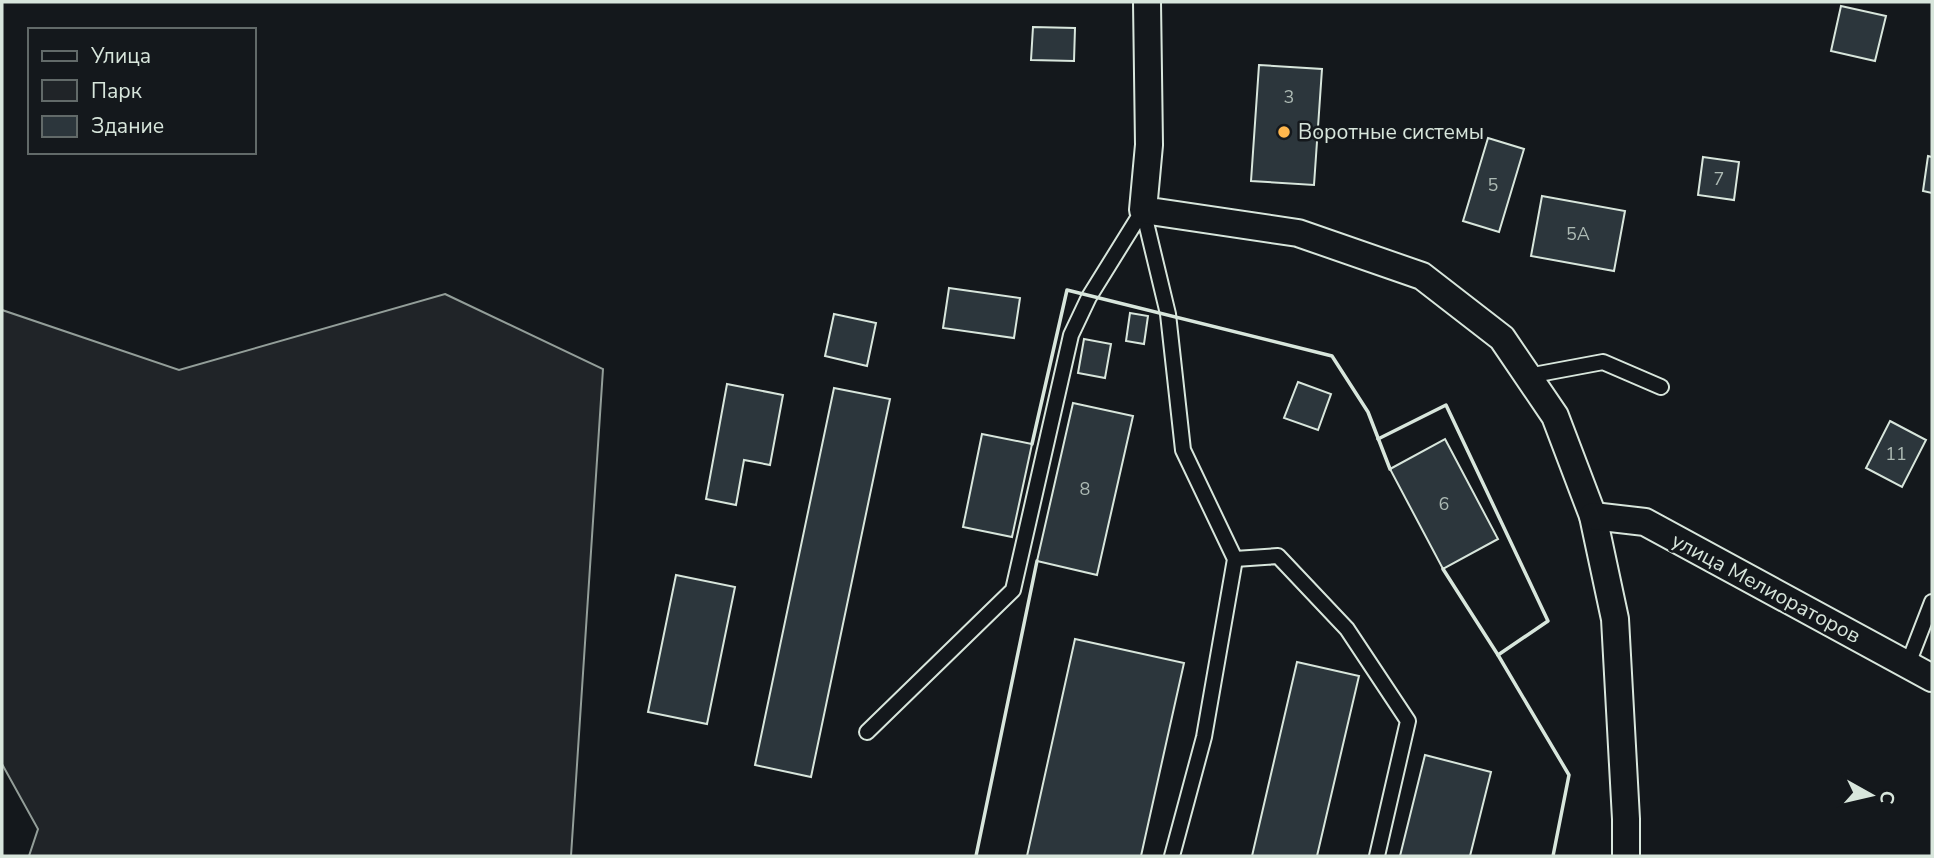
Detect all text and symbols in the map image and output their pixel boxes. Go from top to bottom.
legend [28,28,256,154]
text: Улица [90,42,151,70]
text: Парк [91,77,143,105]
house number: 3 [1284,85,1294,109]
text: Здание [91,112,164,140]
place label: Воротные системы [1298,118,1484,146]
marker: Воротные системы [1276,124,1292,140]
house number: 7 [1714,167,1724,191]
house number: 5 [1488,173,1498,197]
house number: 5А [1566,222,1590,246]
house number: 11 [1885,442,1907,466]
house number: 8 [1080,477,1090,501]
house number: 6 [1439,492,1449,516]
street label: улица Мелиораторов [1667,526,1865,650]
north arrow [1836,760,1906,830]
text: С [1873,789,1901,806]

